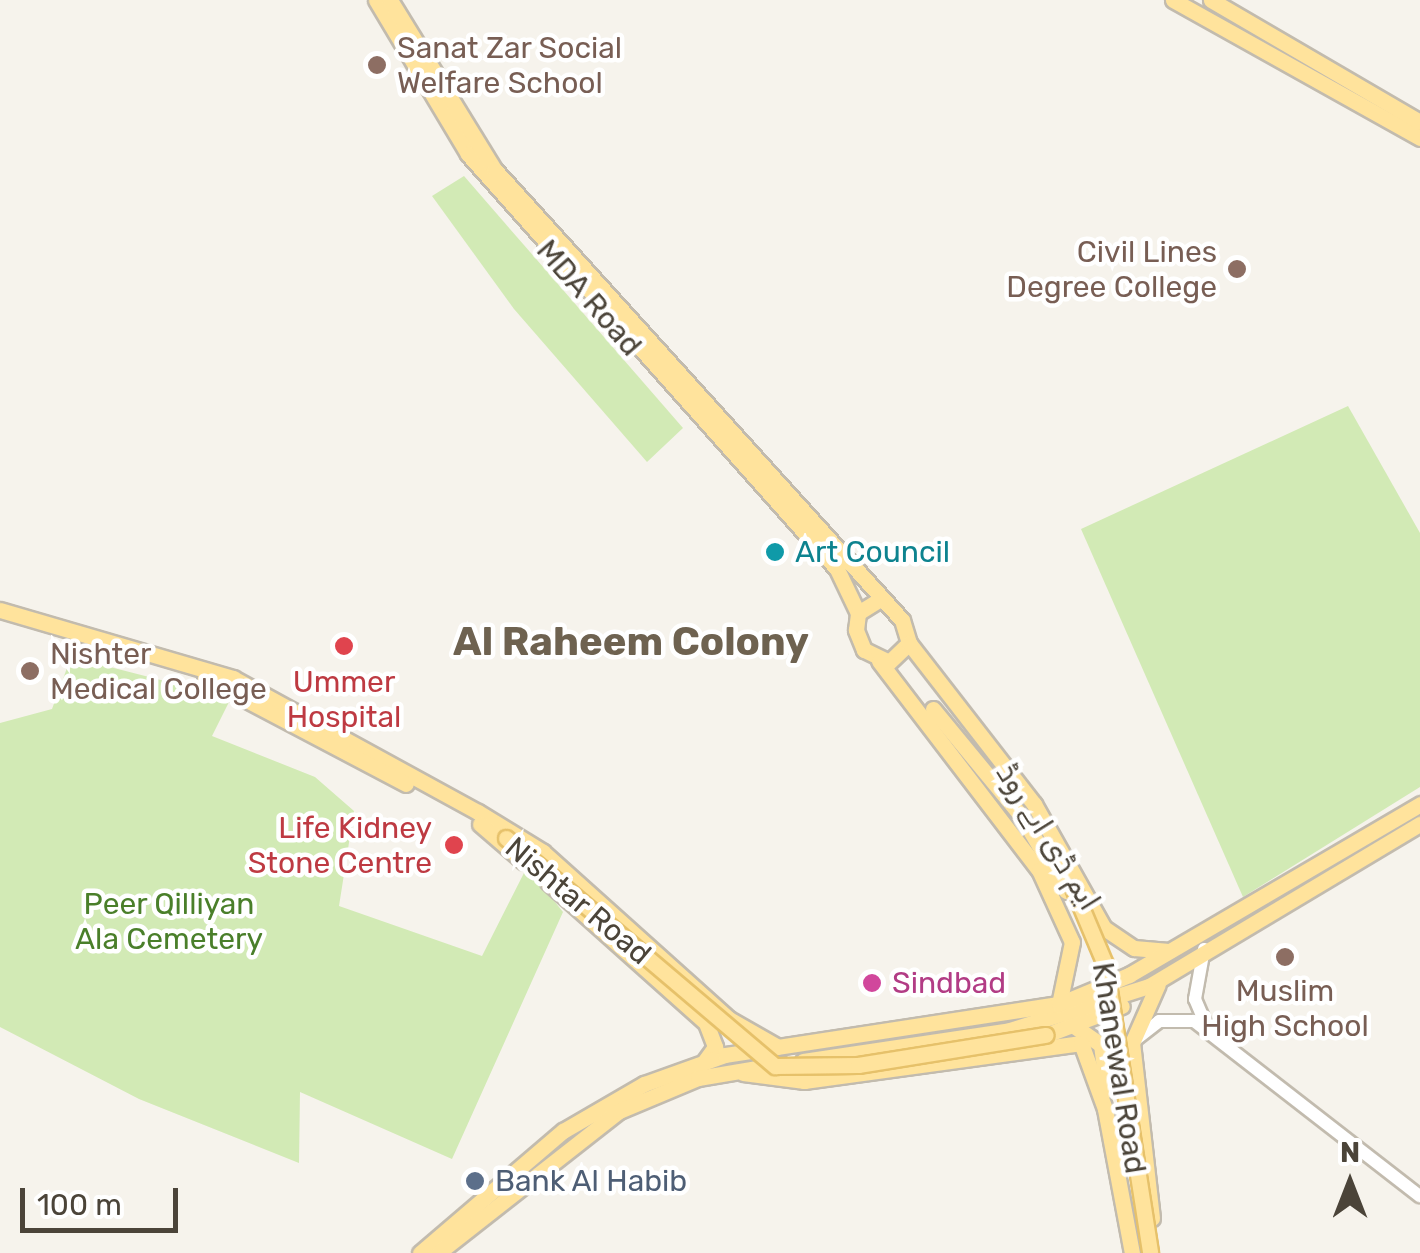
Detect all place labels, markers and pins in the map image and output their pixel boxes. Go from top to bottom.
place label: Sanat Zar Social Welfare School [397,30,623,100]
marker: Sanat Zar Social Welfare School [366,54,388,76]
place label: Civil Lines Degree College [1006,234,1217,304]
marker: Civil Lines Degree College [1226,258,1248,280]
place label: Art Council [795,534,950,570]
marker: Art Council [764,541,786,563]
marker: Ummer Hospital [331,633,357,659]
place label: Nishter Medical College [50,636,267,706]
marker: Nishter Medical College [19,660,41,682]
place label: Ummer Hospital [287,664,401,734]
place label: Life Kidney Stone Centre [248,810,432,880]
marker: Life Kidney Stone Centre [441,832,467,858]
marker: Muslim High School [1274,946,1296,968]
place label: Sindbad [892,965,1006,1001]
marker: Sindbad [861,972,883,994]
place label: Muslim High School [1201,973,1369,1044]
place label: Bank Al Habib [495,1163,688,1199]
marker: Bank Al Habib [464,1170,486,1192]

